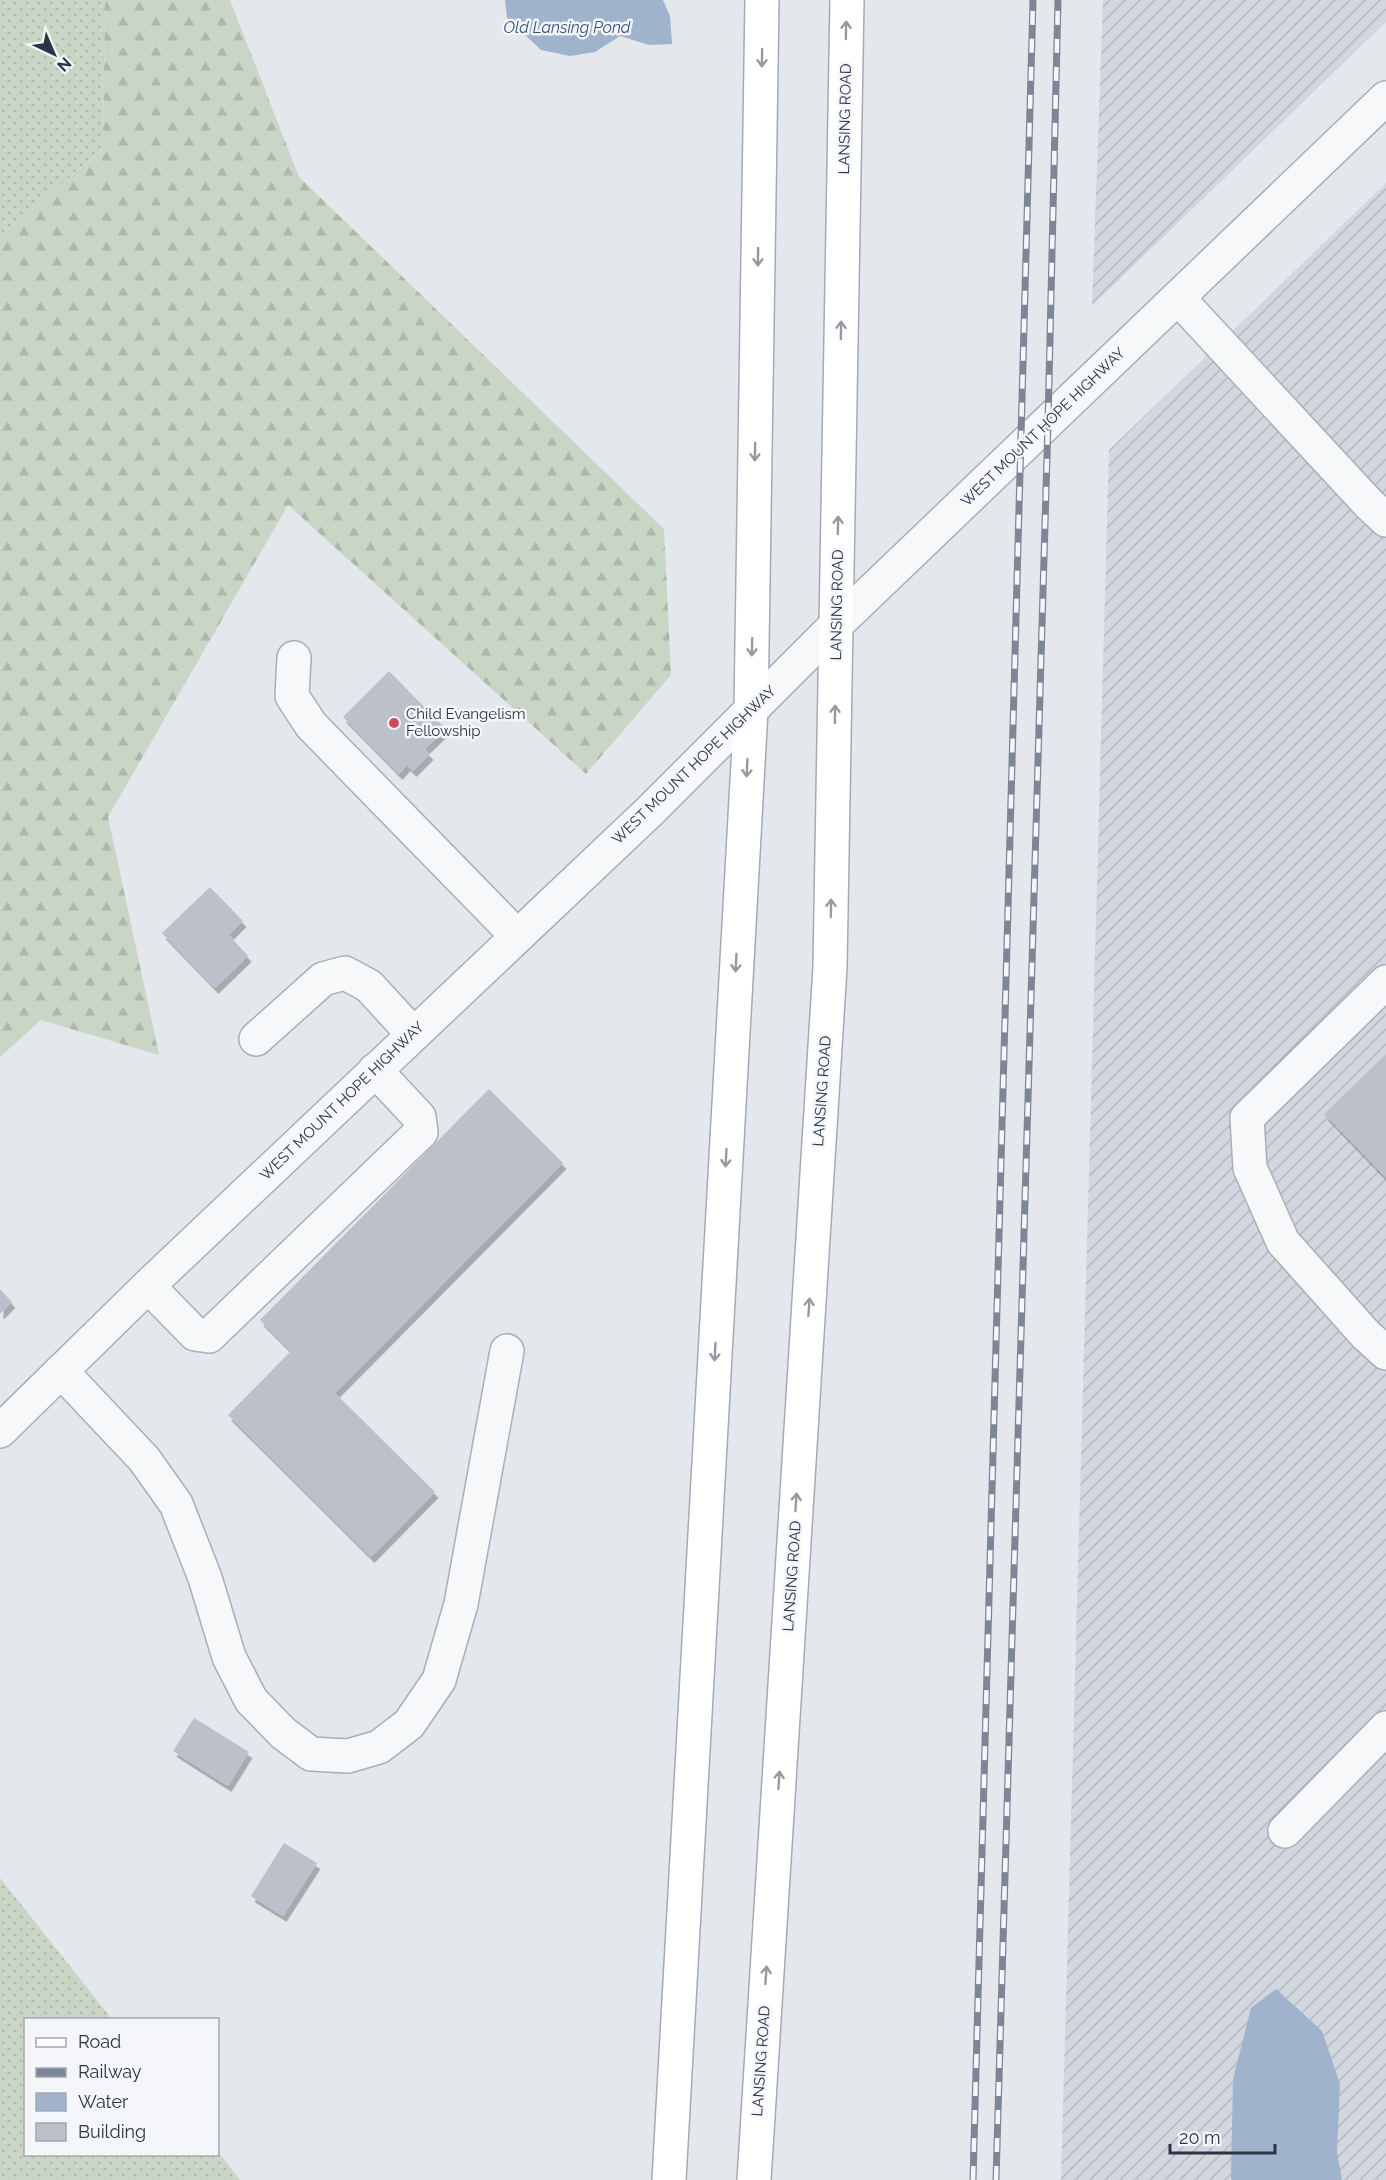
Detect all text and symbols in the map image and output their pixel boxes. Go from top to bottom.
water label: Old Lansing Pond [504,18,631,37]
one-way arrow [840,20,852,40]
north arrow [24,24,84,84]
one-way arrow [756,48,767,68]
text: N [53,53,75,76]
street label: LANSING ROAD [835,63,855,175]
one-way arrow [753,247,764,267]
one-way arrow [835,320,847,340]
street label: WEST MOUNT HOPE HIGHWAY [957,344,1129,510]
one-way arrow [749,442,761,462]
one-way arrow [832,515,844,535]
street label: LANSING ROAD [827,549,847,661]
one-way arrow [746,637,757,657]
street label: WEST MOUNT HOPE HIGHWAY [608,682,780,848]
one-way arrow [829,704,841,724]
place label: Child Evangelism Fellowship [406,705,526,740]
marker: Child Evangelism Fellowship [387,716,401,730]
one-way arrow [742,758,753,778]
one-way arrow [825,899,837,919]
one-way arrow [731,953,742,973]
street label: WEST MOUNT HOPE HIGHWAY [256,1018,428,1184]
street label: LANSING ROAD [809,1035,835,1147]
one-way arrow [720,1147,731,1167]
one-way arrow [803,1298,814,1318]
one-way arrow [709,1342,720,1362]
one-way arrow [791,1492,802,1512]
street label: LANSING ROAD [779,1520,805,1632]
one-way arrow [773,1771,784,1791]
one-way arrow [761,1965,772,1985]
street label: LANSING ROAD [748,2005,774,2117]
legend [24,2018,219,2156]
text: Road [78,2031,121,2052]
text: Railway [78,2061,142,2082]
text: Water [78,2091,129,2112]
scale bar [1170,2117,1275,2155]
text: Building [78,2121,146,2142]
text: 20 m [1179,2127,1221,2148]

